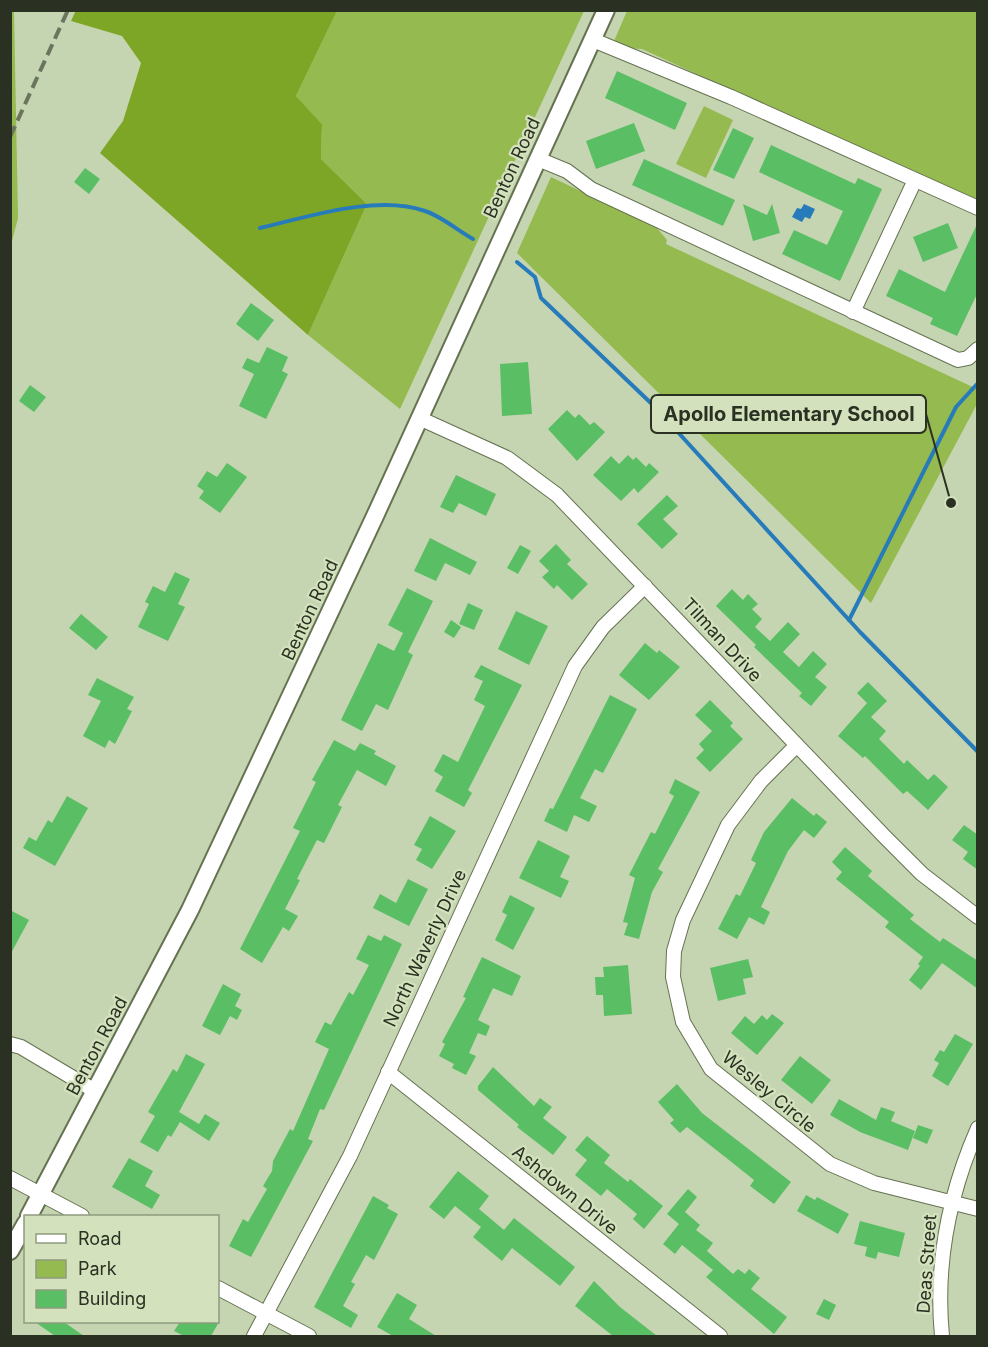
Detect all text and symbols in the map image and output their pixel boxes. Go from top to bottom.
street label: Benton Road [479,114,544,221]
callout: Apollo Elementary School [651,395,926,433]
text: Apollo Elementary School [663,402,915,426]
street label: Benton Road [277,556,342,663]
street label: Tilman Drive [678,594,766,686]
street label: North Waverly Drive [379,866,470,1030]
street label: Benton Road [62,993,131,1099]
street label: Wesley Circle [718,1046,820,1137]
street label: Ashdown Drive [509,1141,622,1238]
street label: Deas Street [913,1214,940,1314]
legend [24,1215,219,1323]
text: Road [78,1228,121,1249]
text: Park [78,1258,117,1279]
text: Building [78,1288,146,1309]

